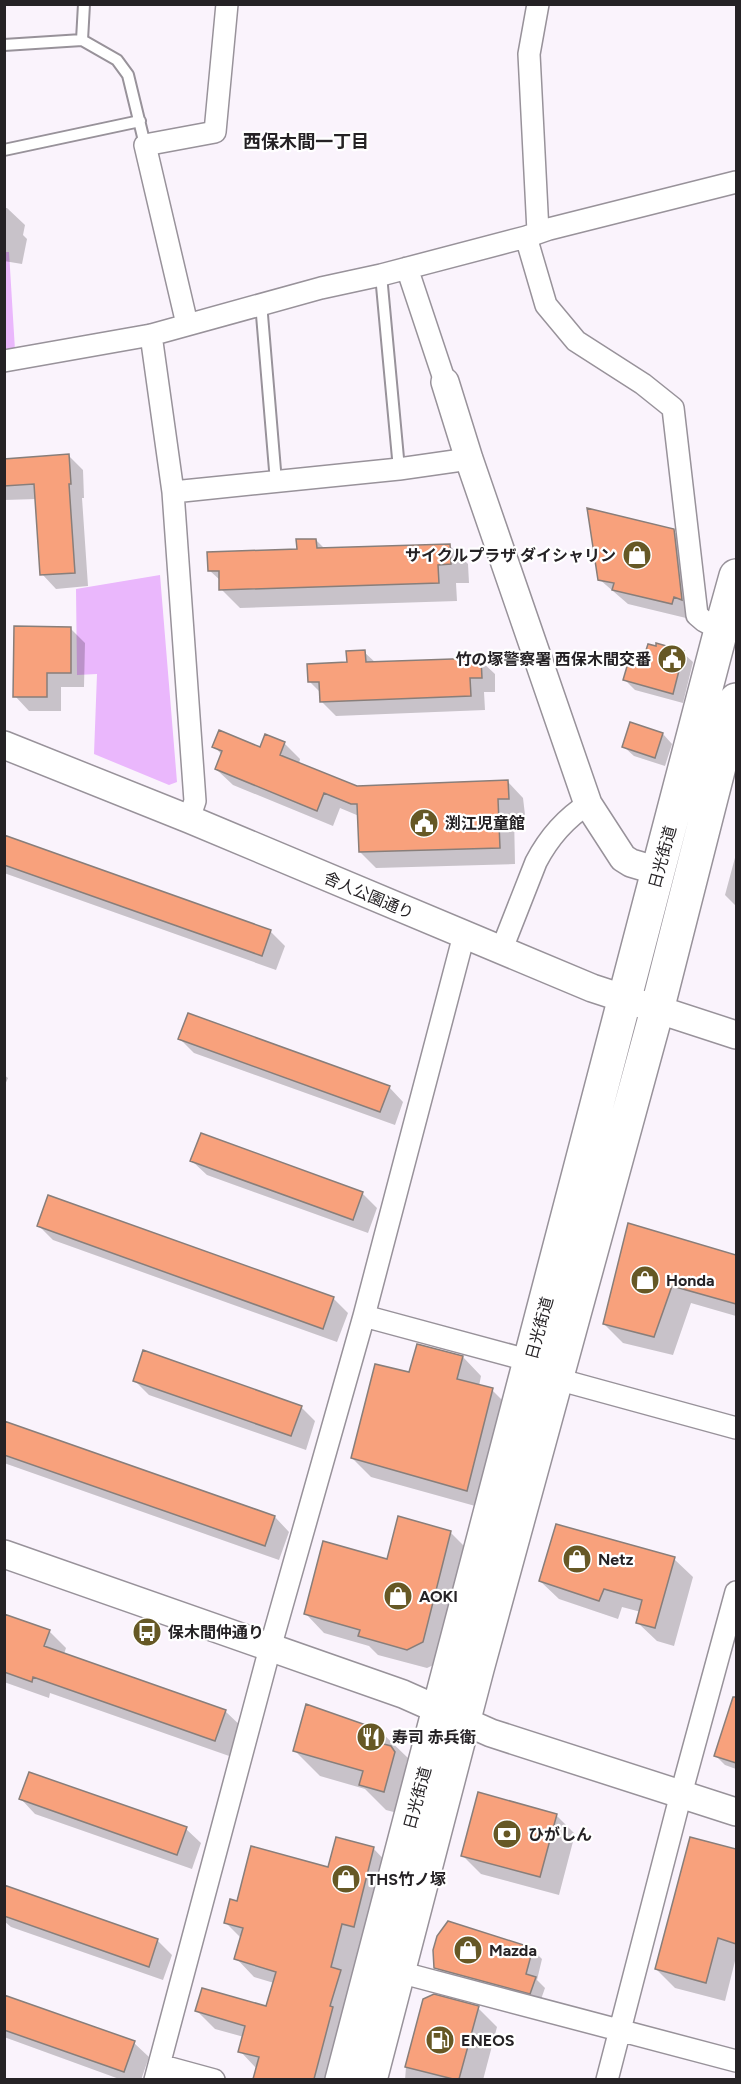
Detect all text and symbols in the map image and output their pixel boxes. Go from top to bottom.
district label: 西保木間一丁目 [243,131,369,153]
shop icon: サイクルプラザ ダイシャリン [621,539,653,571]
place label: サイクルプラザ ダイシャリン [405,546,616,565]
public building icon: 竹の塚警察署 西保木間交番 [656,643,688,675]
place label: 竹の塚警察署 西保木間交番 [455,650,651,669]
public building icon: 渕江児童館 [408,807,440,839]
place label: 渕江児童館 [445,814,525,833]
street label: 日光街道 [645,824,680,891]
street label: 舎人公園通り [321,868,417,923]
shop icon: Honda [629,1264,661,1296]
place label: Honda [666,1271,714,1290]
street label: 日光街道 [522,1295,557,1362]
shop icon: Netz [561,1543,593,1575]
place label: Netz [598,1550,634,1569]
shop icon: AOKI [382,1580,414,1612]
place label: AOKI [419,1587,458,1606]
bus stop icon: 保木間仲通り [131,1616,163,1648]
place label: 保木間仲通り [168,1623,264,1642]
restaurant icon: 寿司 赤兵衛 [355,1721,387,1753]
place label: 寿司 赤兵衛 [392,1728,476,1747]
street label: 日光街道 [400,1765,435,1832]
bank icon: ひがしん [491,1818,523,1850]
place label: ひがしん [528,1825,592,1844]
shop icon: THS竹ノ塚 [330,1863,362,1895]
place label: THS竹ノ塚 [367,1870,446,1889]
shop icon: Mazda [452,1934,484,1966]
place label: Mazda [489,1941,537,1960]
fuel station icon: ENEOS [424,2024,456,2056]
place label: ENEOS [461,2031,515,2050]

